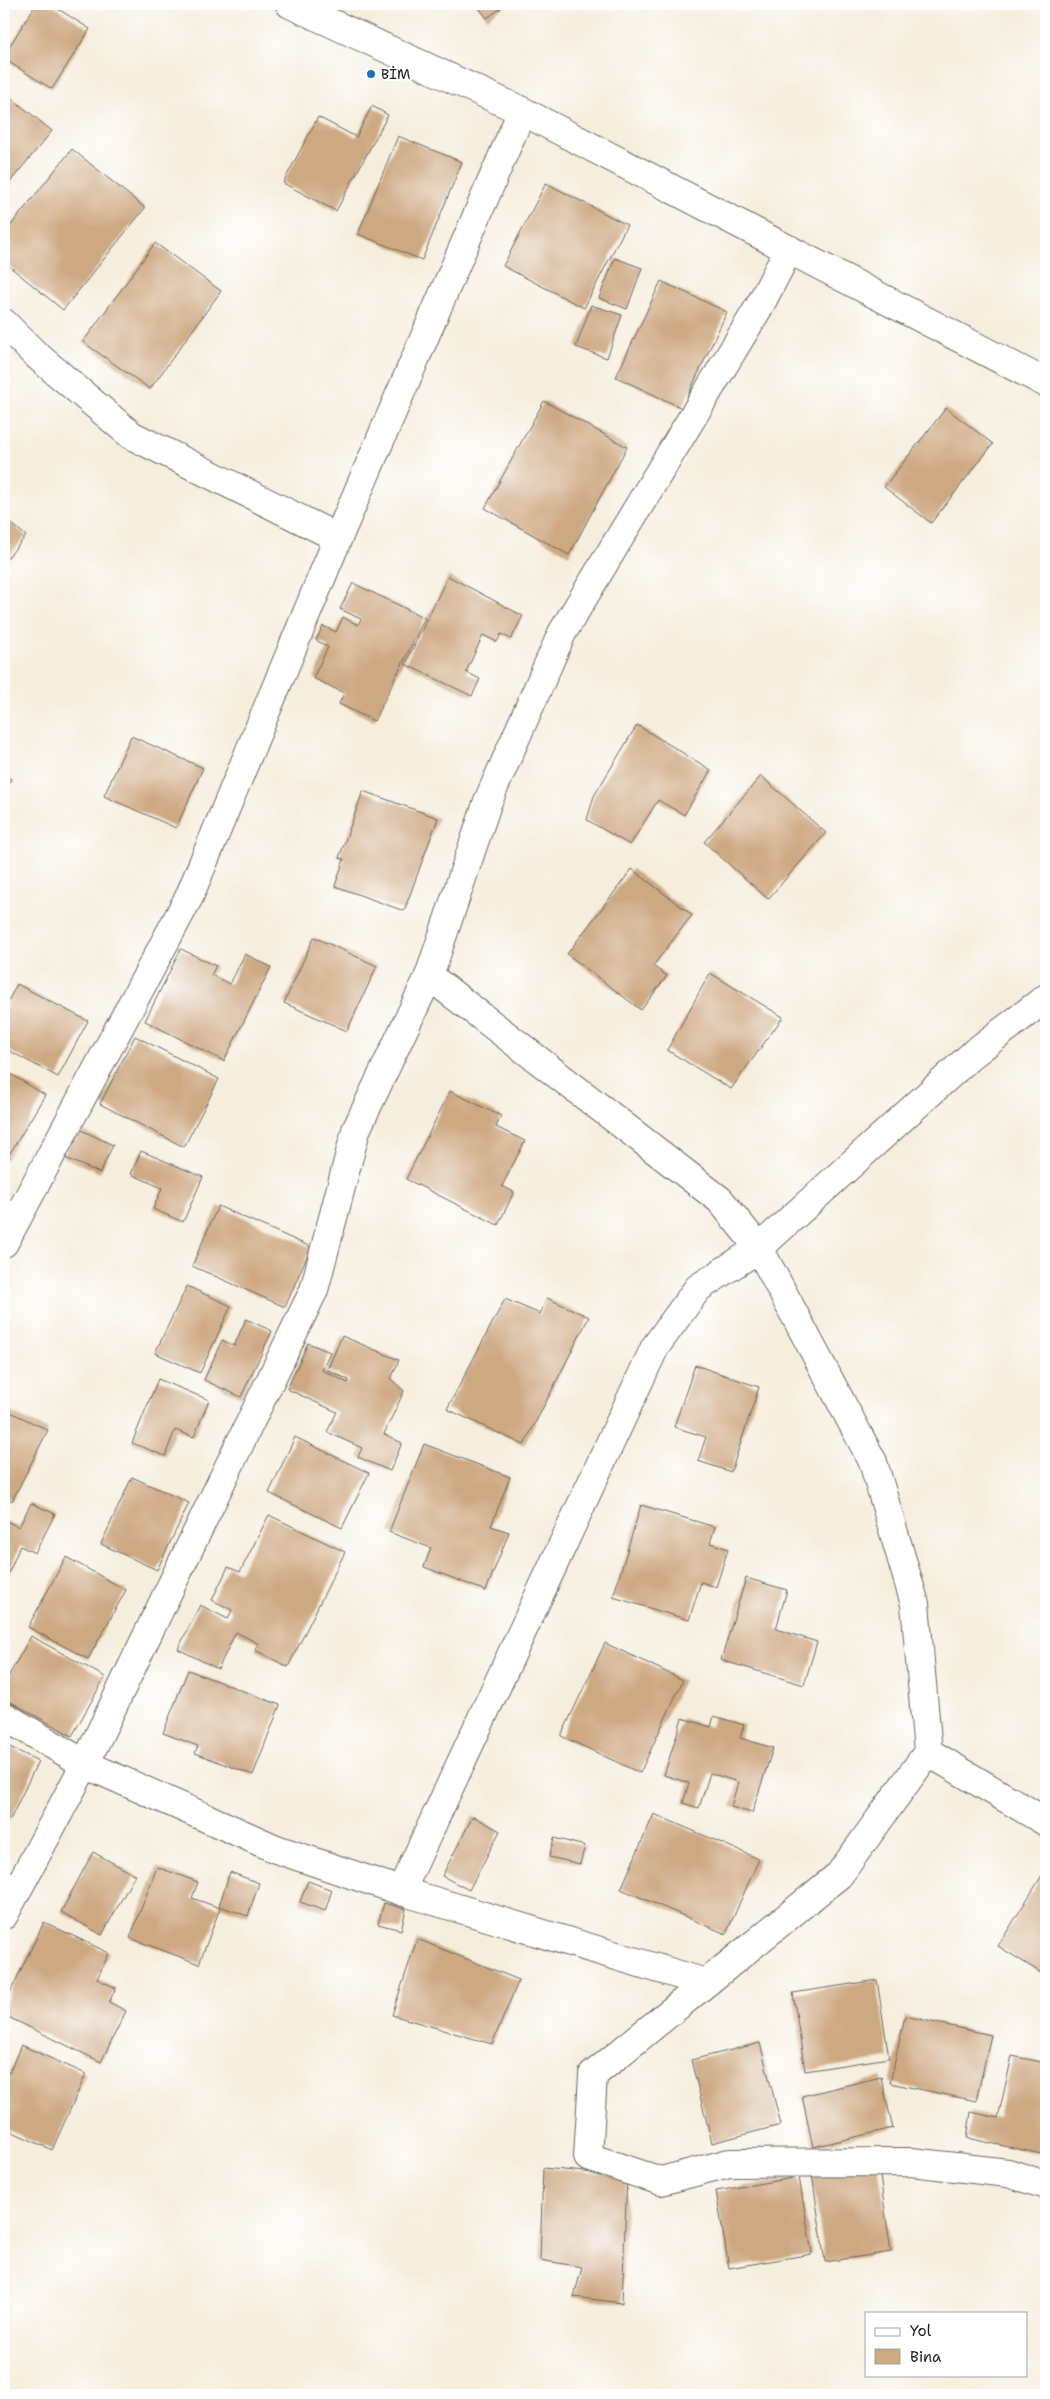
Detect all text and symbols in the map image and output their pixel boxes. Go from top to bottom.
place label: BİM [381,65,410,83]
marker: BİM [365,68,377,80]
legend [865,2312,1028,2376]
text: Yol [910,2321,932,2341]
text: Bina [910,2347,942,2367]

